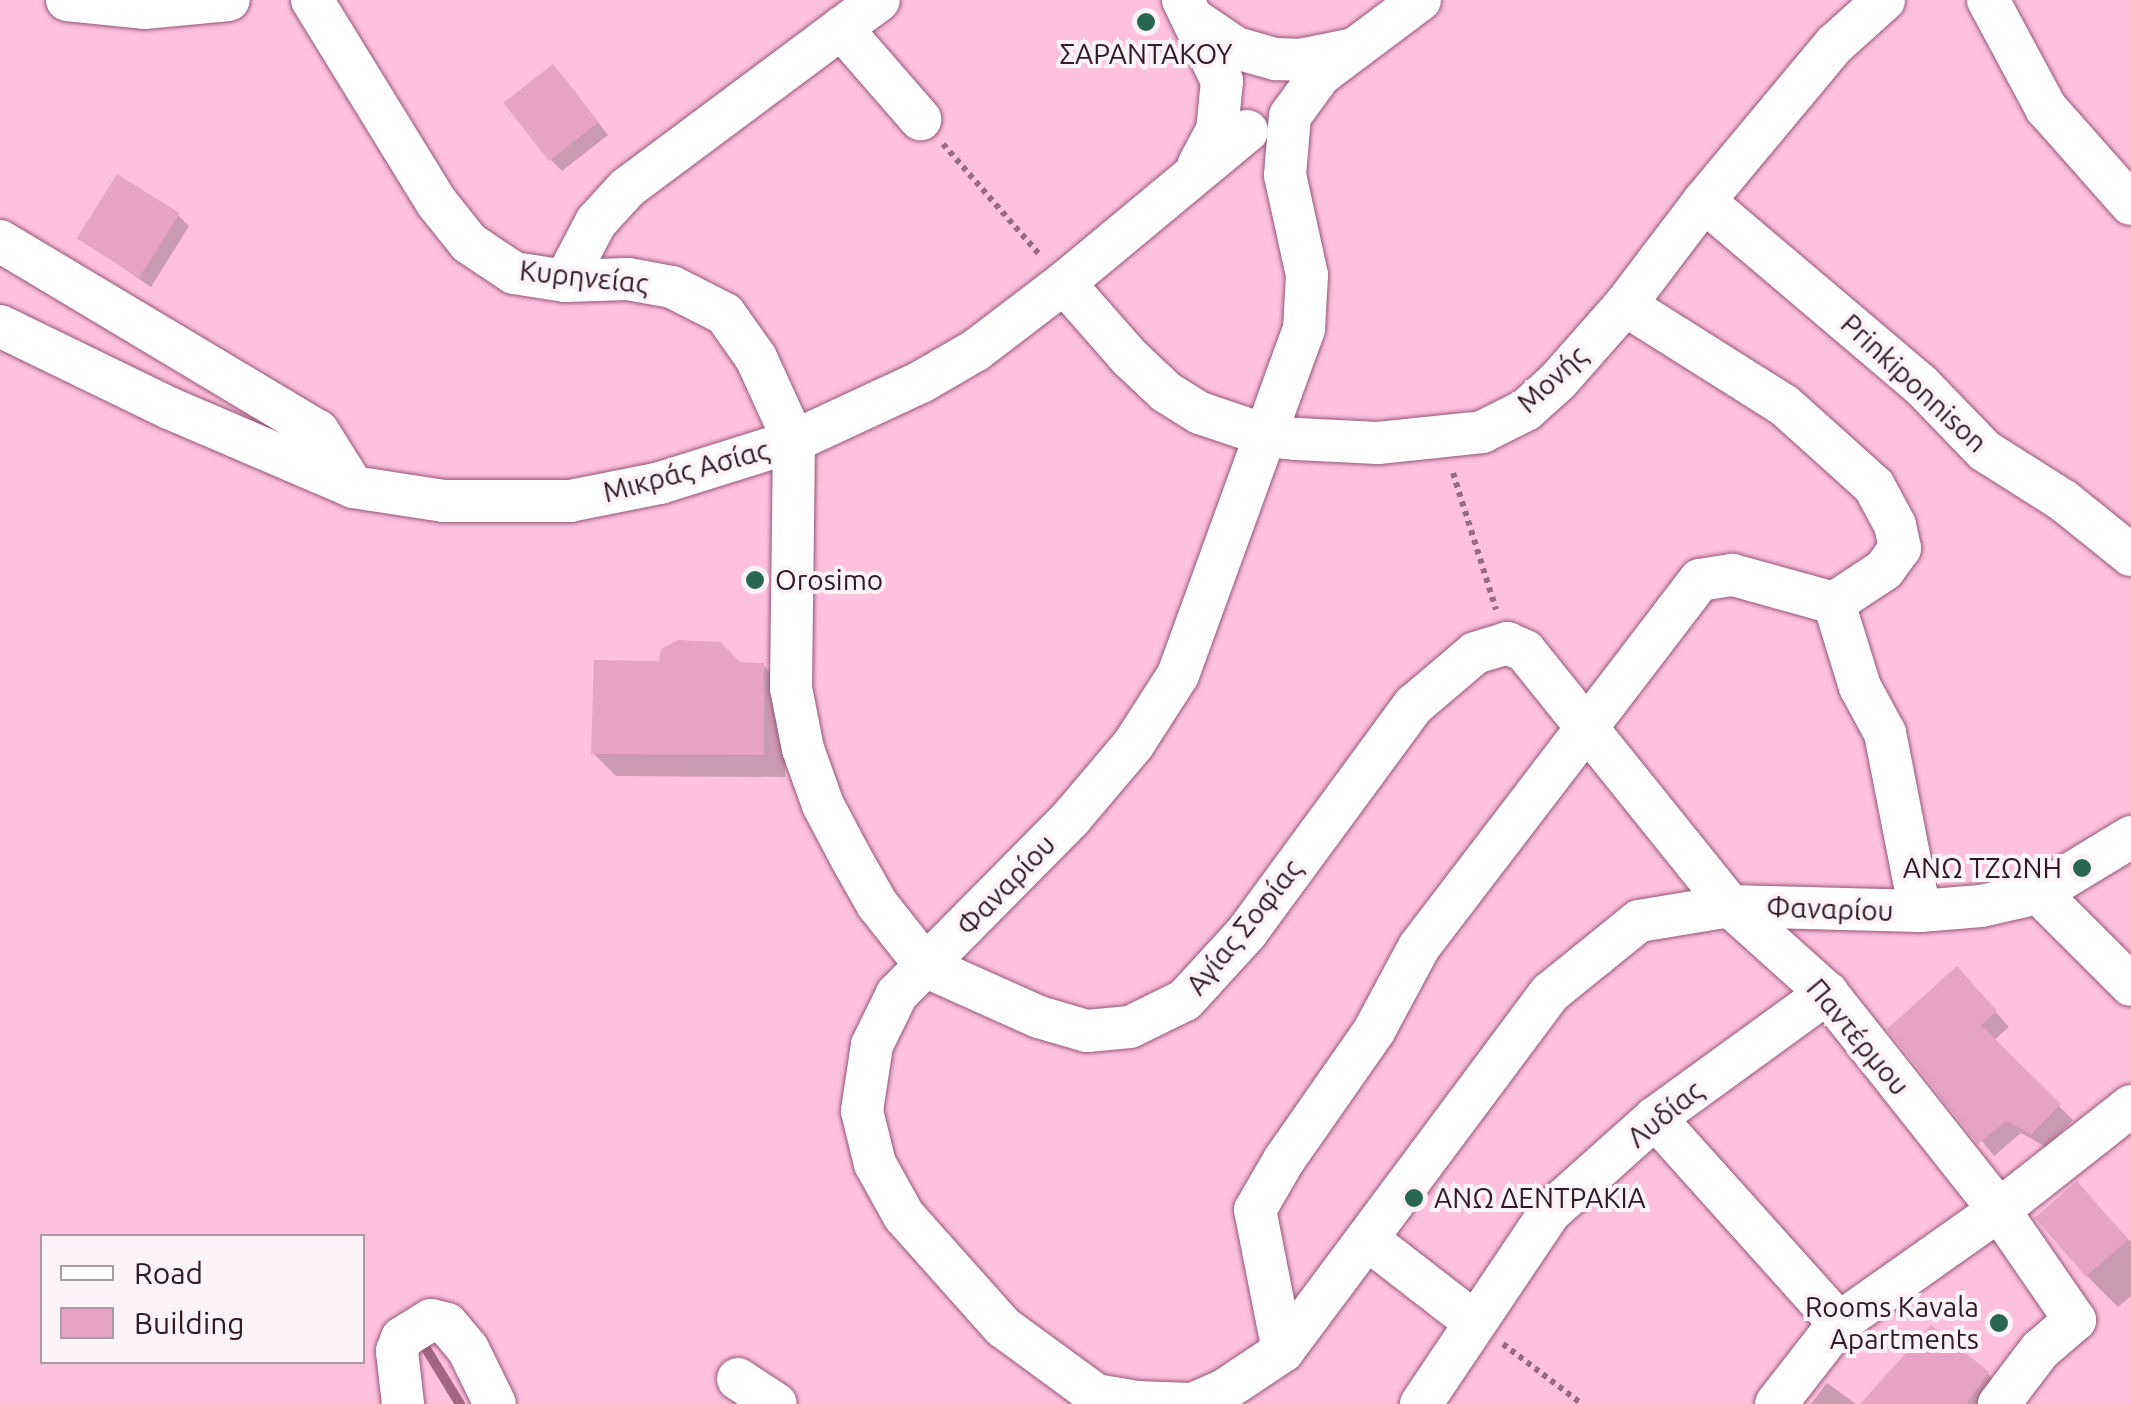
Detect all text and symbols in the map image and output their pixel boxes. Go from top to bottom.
marker: ΣΑΡΑΝΤΑΚΟΥ [1135,11,1157,33]
place label: ΣΑΡΑΝΤΑΚΟΥ [1059,37,1233,71]
street label: Κυρηνείας [518,254,650,300]
street label: Prinkiponnison [1834,307,1994,459]
street label: Μονής [1510,338,1594,420]
street label: Μικράς Ασίας [599,433,773,509]
place label: Orosimo [775,563,883,597]
marker: Orosimo [744,569,766,591]
street label: Φαναρίου [950,828,1062,942]
place label: ΑΝΩ ΤΖΩΝΗ [1903,851,2062,885]
street label: Αγίας Σοφίας [1179,853,1309,1001]
marker: ΑΝΩ ΤΖΩΝΗ [2071,857,2093,879]
street label: Φαναρίου [1766,890,1894,928]
street label: Παντέρμου [1800,972,1916,1102]
street label: Λυδίας [1621,1074,1709,1154]
place label: ΑΝΩ ΔΕΝΤΡΑΚΙΑ [1434,1181,1646,1215]
marker: ΑΝΩ ΔΕΝΤΡΑΚΙΑ [1403,1187,1425,1209]
legend [40,1234,365,1364]
text: Road [134,1256,203,1290]
place label: Rooms Kavala Apartments [1805,1290,1979,1356]
text: Building [134,1306,245,1340]
marker: Rooms Kavala Apartments [1988,1312,2010,1334]

